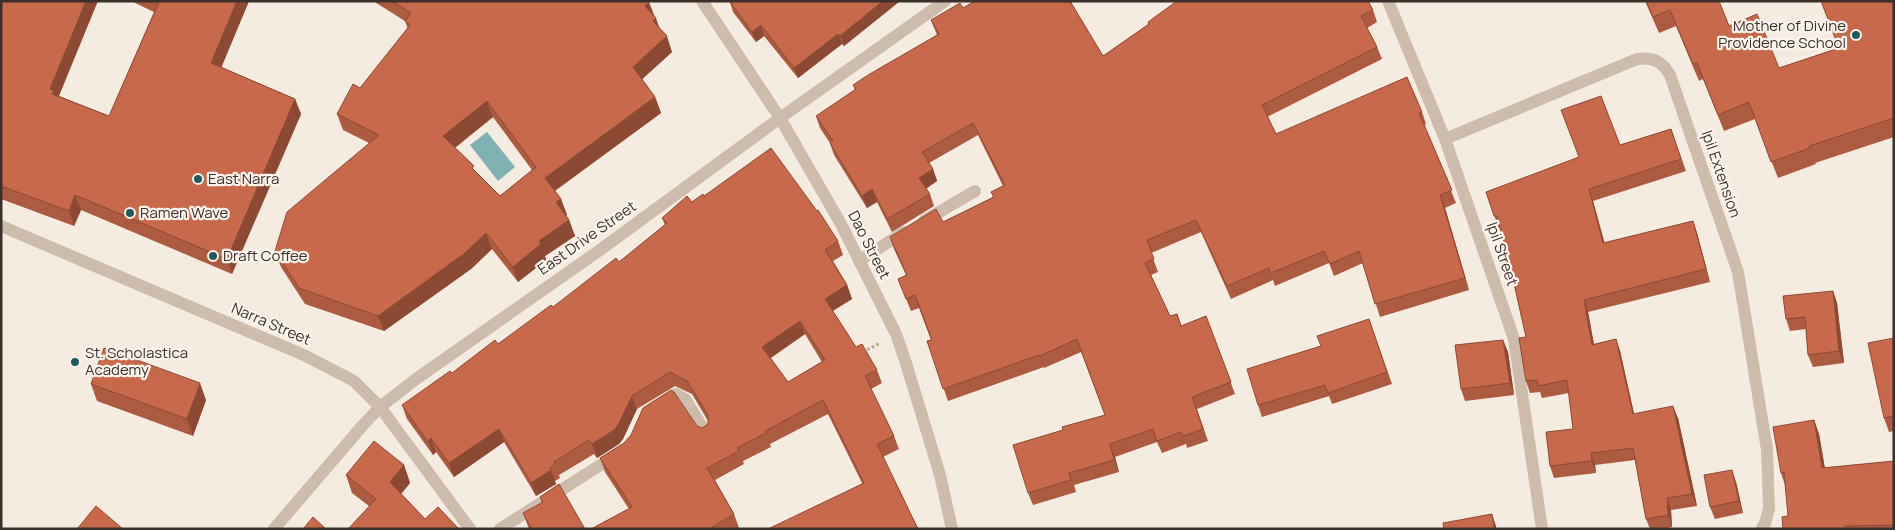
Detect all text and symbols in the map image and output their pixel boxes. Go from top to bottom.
place label: Mother of Divine Providence School [1718,15,1846,53]
marker: Mother of Divine Providence School [1850,29,1862,41]
street label: Ipil Extension [1697,127,1746,220]
place label: East Narra [208,168,279,189]
marker: East Narra [192,173,204,185]
street label: East Drive Street [533,196,640,279]
place label: Ramen Wave [140,202,229,223]
marker: Ramen Wave [124,207,136,219]
street label: Dao Street [843,207,896,283]
street label: Ipil Street [1482,219,1523,289]
place label: Draft Coffee [223,245,308,266]
marker: Draft Coffee [207,250,219,262]
street label: Narra Street [228,297,314,350]
place label: St. Scholastica Academy [85,342,188,380]
marker: St. Scholastica Academy [69,356,81,368]

